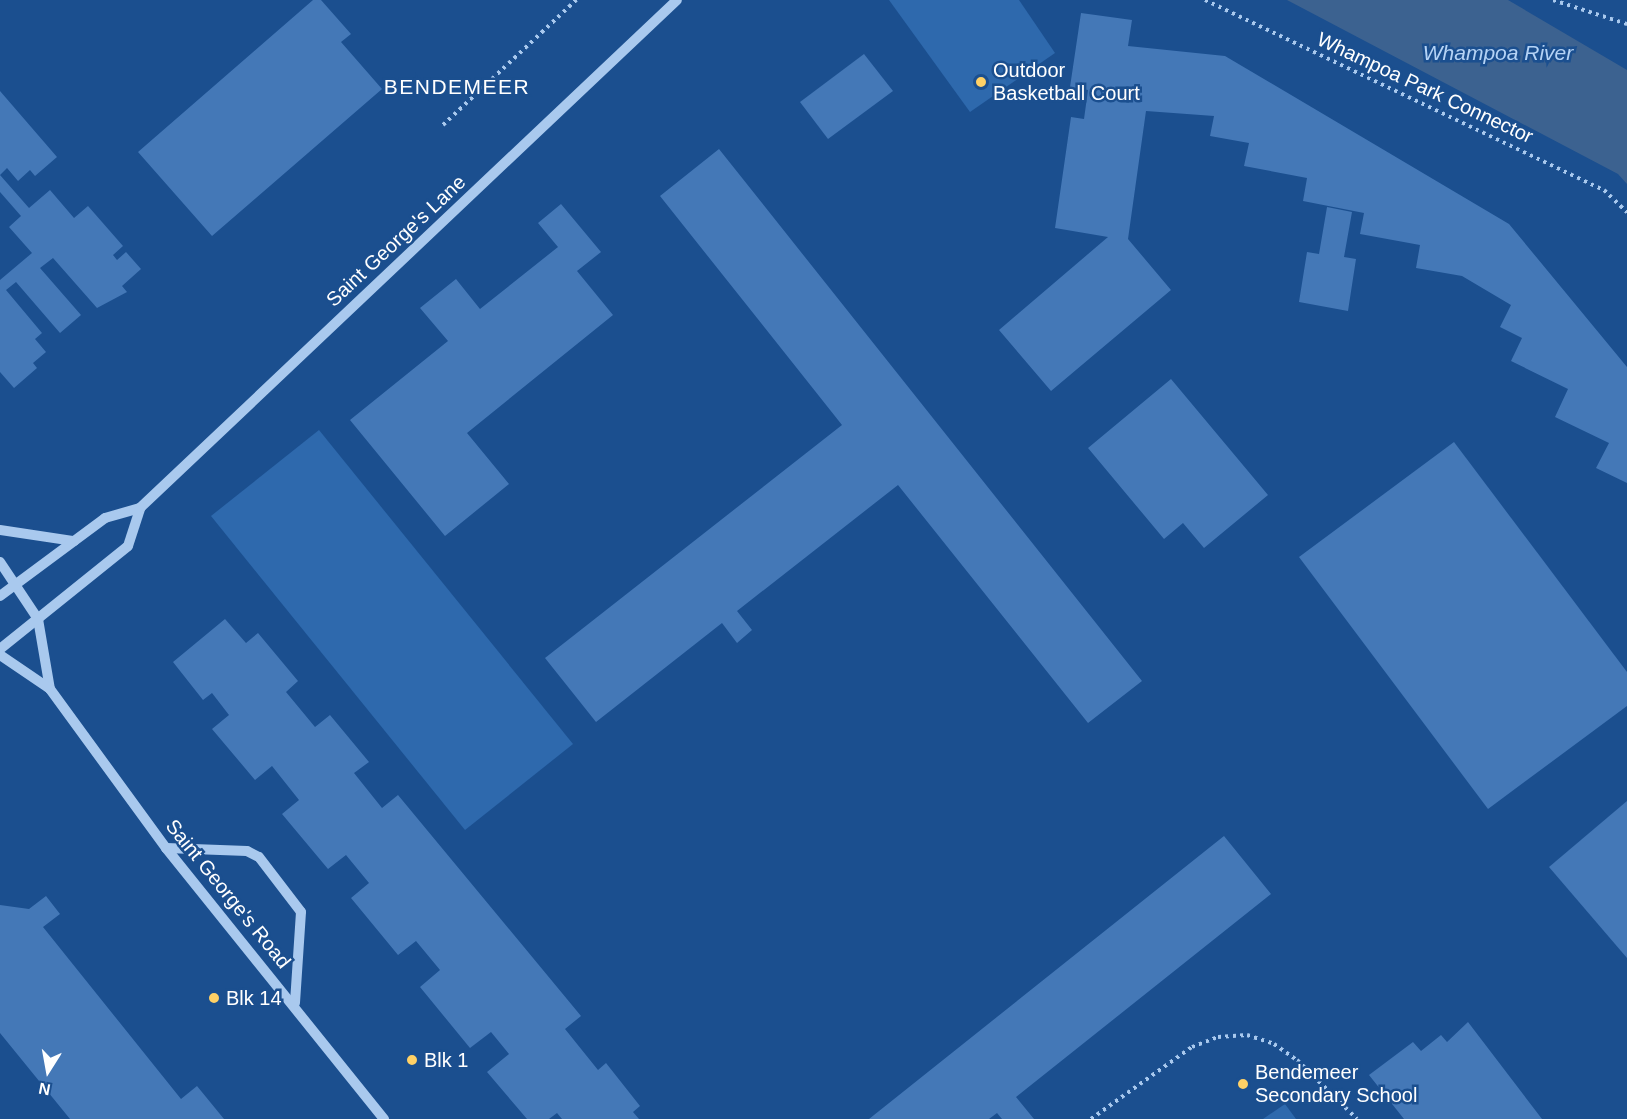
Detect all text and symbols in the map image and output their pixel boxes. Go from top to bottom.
street label: Whampoa Park Connector [1313,27,1537,149]
water label: Whampoa River [1423,40,1573,66]
place label: Outdoor Basketball Court [993,58,1140,105]
district label: BENDEMEER [384,74,530,100]
marker: Outdoor Basketball Court [974,75,988,89]
street label: Saint George's Lane [321,170,471,312]
street label: Saint George's Road [160,815,296,973]
place label: Blk 14 [226,986,282,1010]
marker: Blk 14 [207,991,221,1005]
north arrow [18,1041,78,1101]
place label: Blk 1 [424,1048,468,1072]
marker: Blk 1 [405,1053,419,1067]
place label: Bendemeer Secondary School [1255,1060,1417,1107]
marker: Bendemeer Secondary School [1236,1077,1250,1091]
text: N [37,1080,52,1099]

